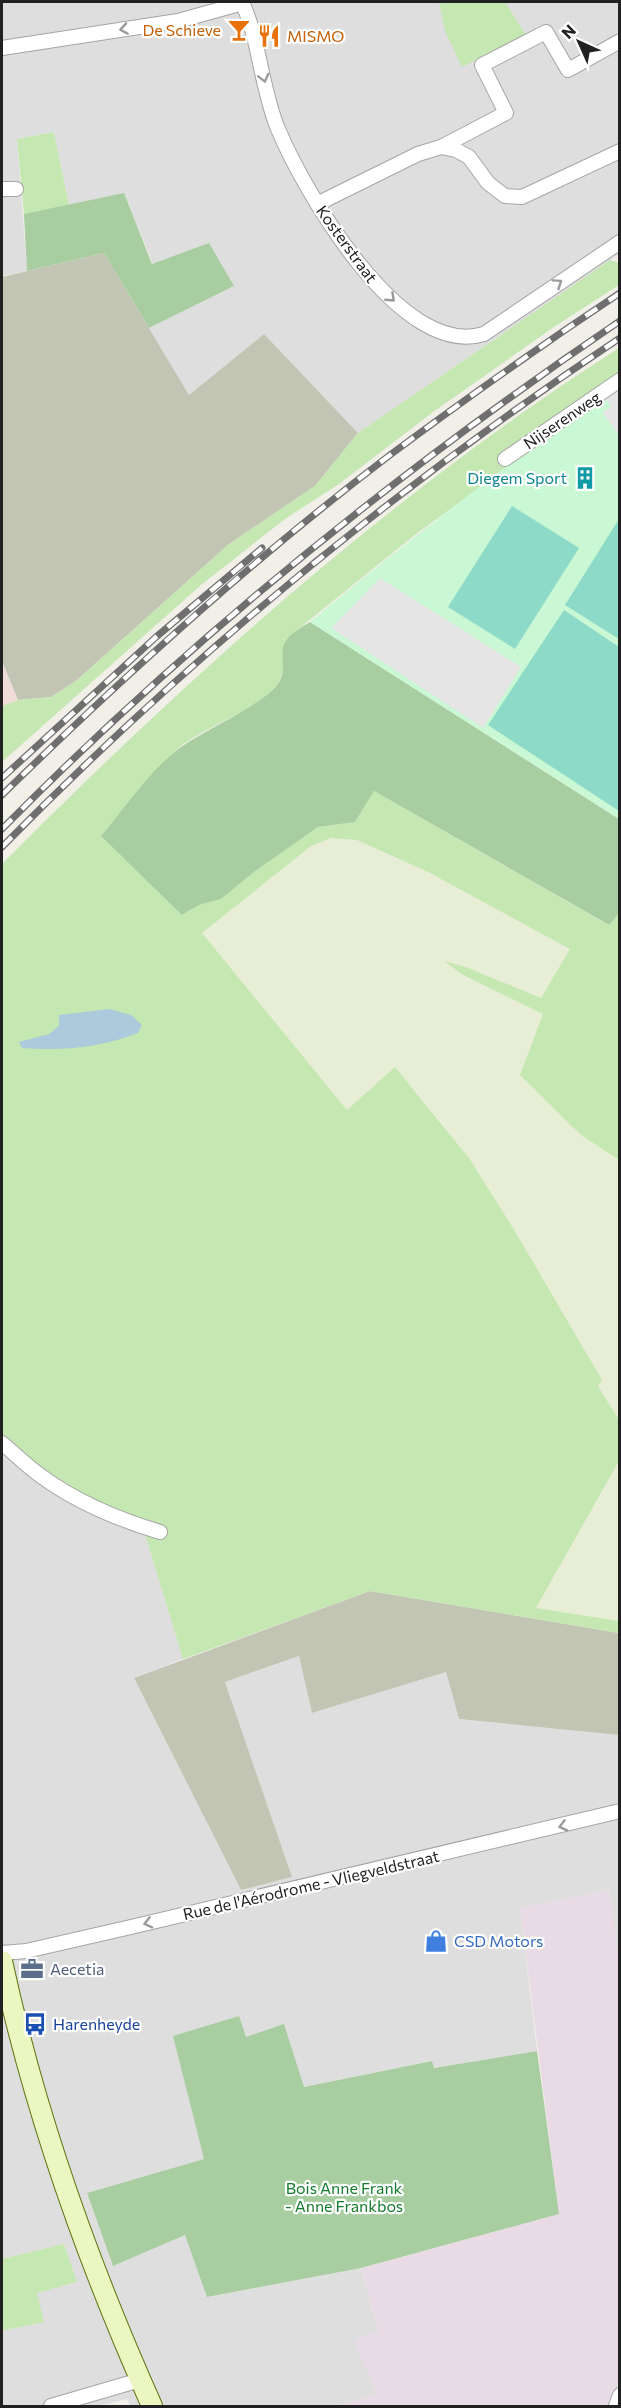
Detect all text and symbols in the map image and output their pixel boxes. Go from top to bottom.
north arrow [549,12,609,72]
bar icon: De Schieve [226,17,252,43]
place label: De Schieve [143,20,221,39]
text: N [557,20,579,42]
one-way arrow [120,23,129,35]
restaurant icon: MISMO [256,23,282,49]
place label: MISMO [287,26,344,45]
one-way arrow [256,73,269,83]
street label: Kosterstraat [313,201,382,287]
one-way arrow [551,279,562,290]
one-way arrow [384,291,394,302]
street label: Nijserenweg [519,387,604,452]
building icon: Diegem Sport [572,465,598,491]
place label: Diegem Sport [467,468,567,487]
one-way arrow [558,1819,569,1831]
street label: Rue de l'Aérodrome - Vliegveldstraat [181,1846,441,1923]
one-way arrow [143,1916,153,1929]
shop icon: CSD Motors [423,1928,449,1954]
place label: CSD Motors [454,1931,543,1950]
office icon: Aecetia [19,1956,45,1982]
place label: Aecetia [50,1959,104,1978]
bus stop icon: Harenheyde [22,2011,48,2037]
place label: Harenheyde [53,2014,140,2033]
park label: Bois Anne Frank - Anne Frankbos [285,2178,403,2215]

